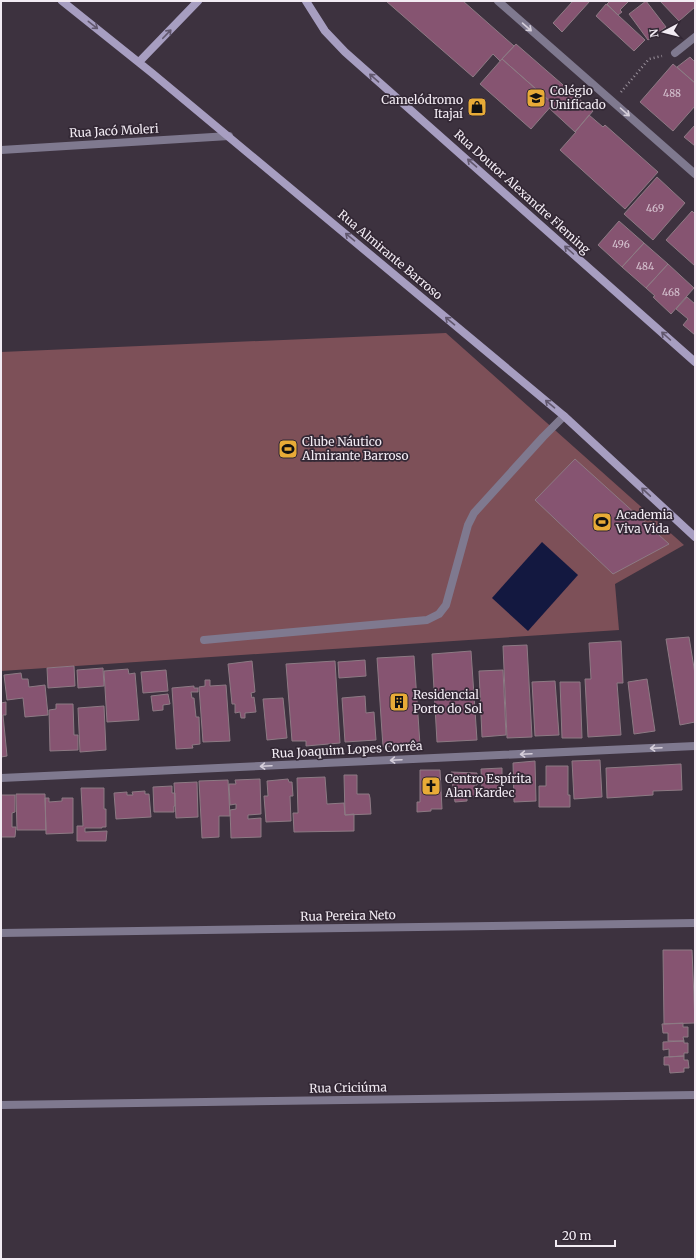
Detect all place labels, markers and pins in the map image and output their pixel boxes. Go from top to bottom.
place label: Colégio Unificado [550,83,606,112]
school or university icon: Colégio Unificado [525,87,547,109]
place label: Camelódromo Itajaí [381,92,464,121]
shop icon: Camelódromo Itajaí [466,96,488,118]
place label: Clube Náutico Almirante Barroso [301,434,408,463]
sports icon: Clube Náutico Almirante Barroso [277,438,299,460]
place label: Academia Viva Vida [615,507,673,536]
sports icon: Academia Viva Vida [591,511,613,533]
place label: Residencial Porto do Sol [413,687,482,716]
building icon: Residencial Porto do Sol [388,691,410,713]
place label: Centro Espírita Alan Kardec [444,771,532,800]
church icon: Centro Espírita Alan Kardec [420,775,442,797]

